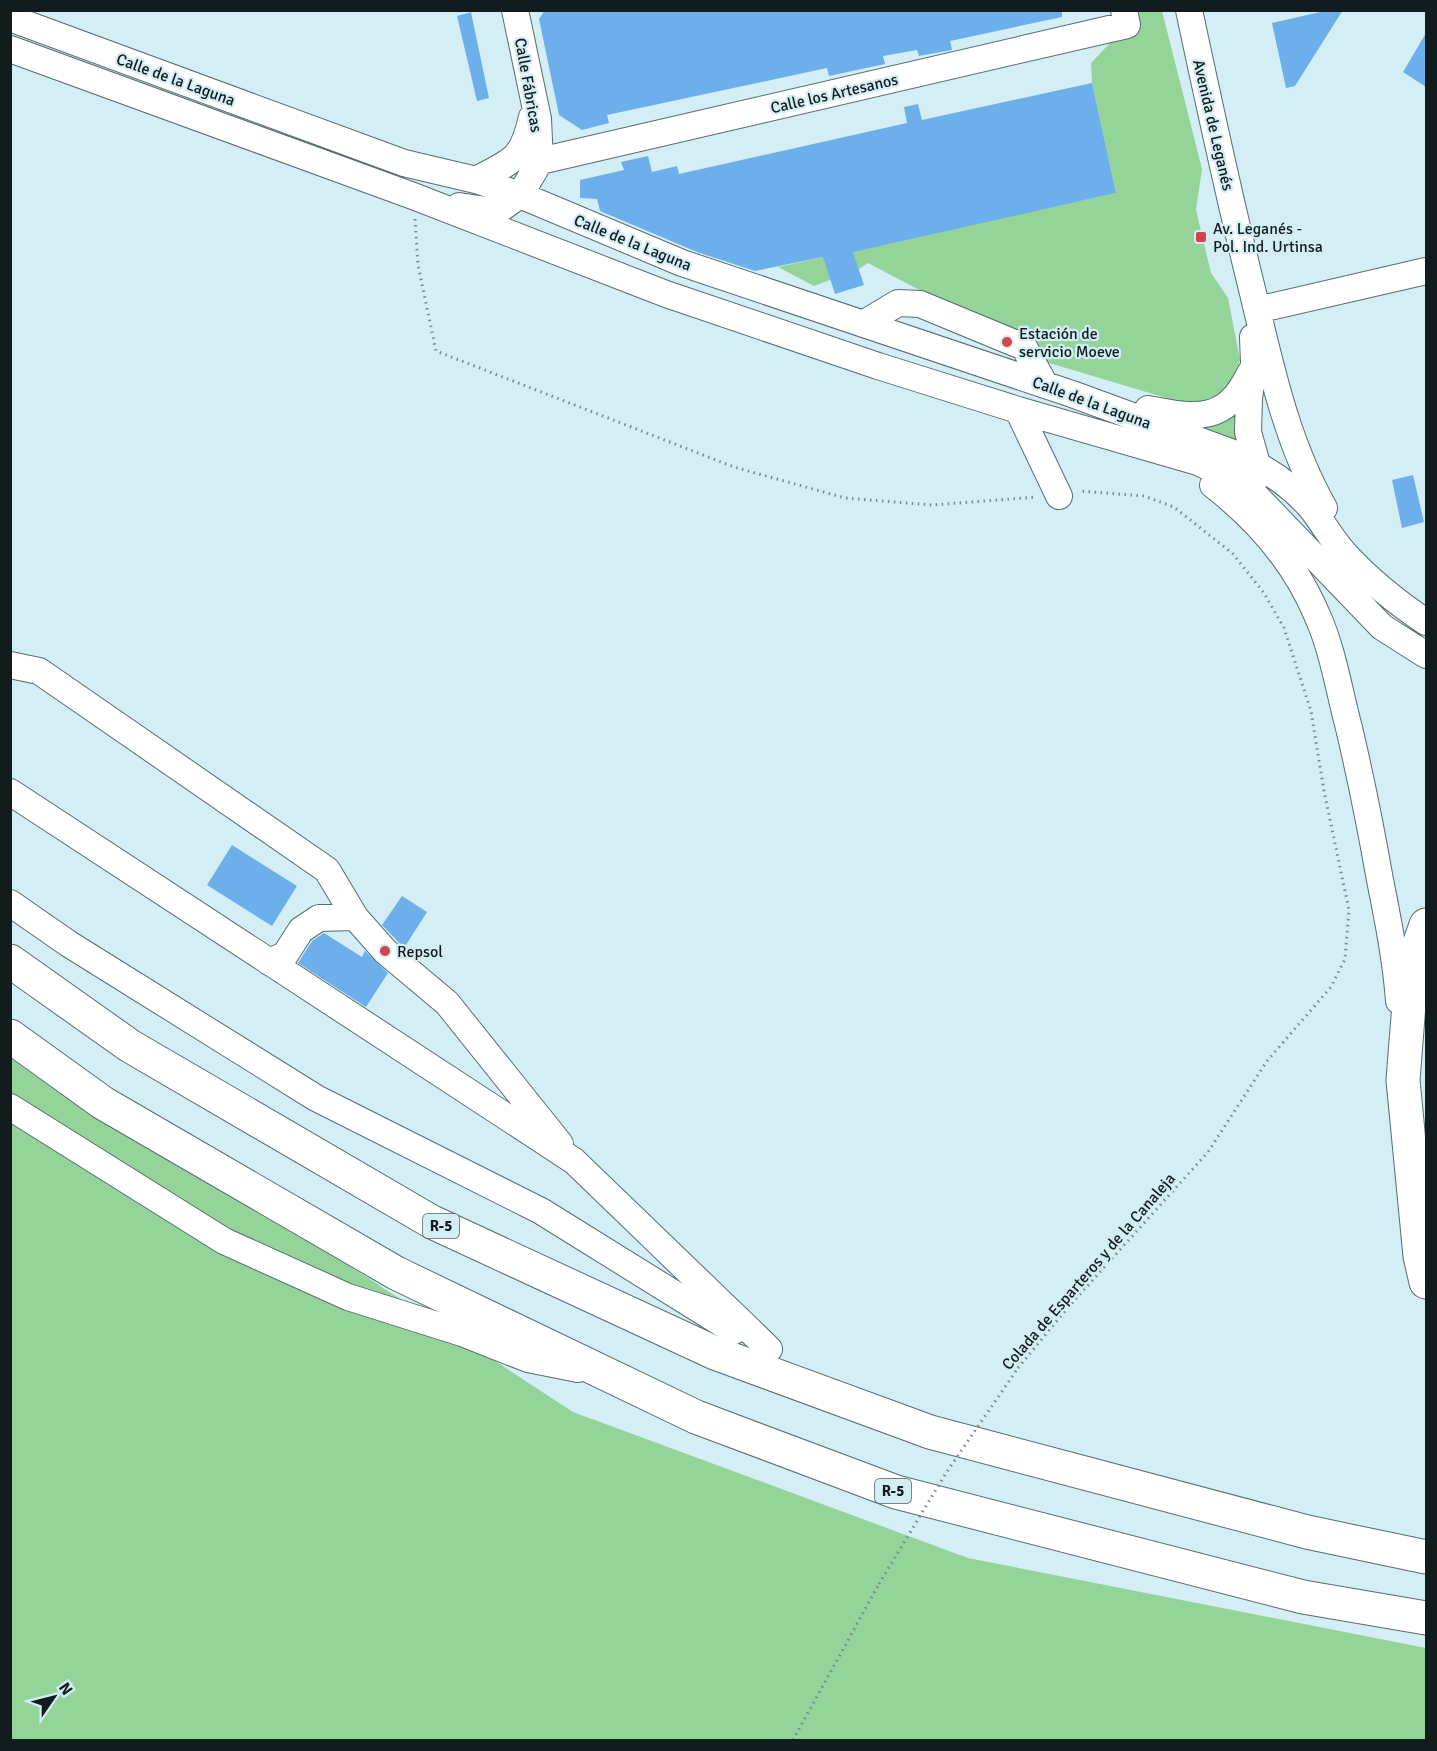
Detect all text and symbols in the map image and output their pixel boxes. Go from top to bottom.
street label: Calle Fábricas [510,36,546,134]
street label: Calle de la Laguna [114,49,238,111]
street label: Avenida de Leganés [1188,58,1238,193]
street label: Calle los Artesanos [769,70,900,118]
street label: Calle de la Laguna [571,210,694,276]
place label: Av. Leganés - Pol. Ind. Urtinsa [1213,219,1323,257]
marker: Av. Leganés - Pol. Ind. Urtinsa [1194,230,1208,244]
place label: Estación de servicio Moeve [1019,324,1120,362]
marker: Estación de servicio Moeve [1000,335,1014,349]
street label: Calle de la Laguna [1030,372,1154,434]
place label: Repsol [397,942,443,962]
marker: Repsol [378,944,392,958]
street label: Colada de Esparteros y de la Canaleja [998,1169,1180,1374]
road number: R-5 [423,1214,459,1238]
road number: R-5 [875,1479,911,1503]
north arrow [24,1667,84,1727]
text: N [54,1679,77,1699]

